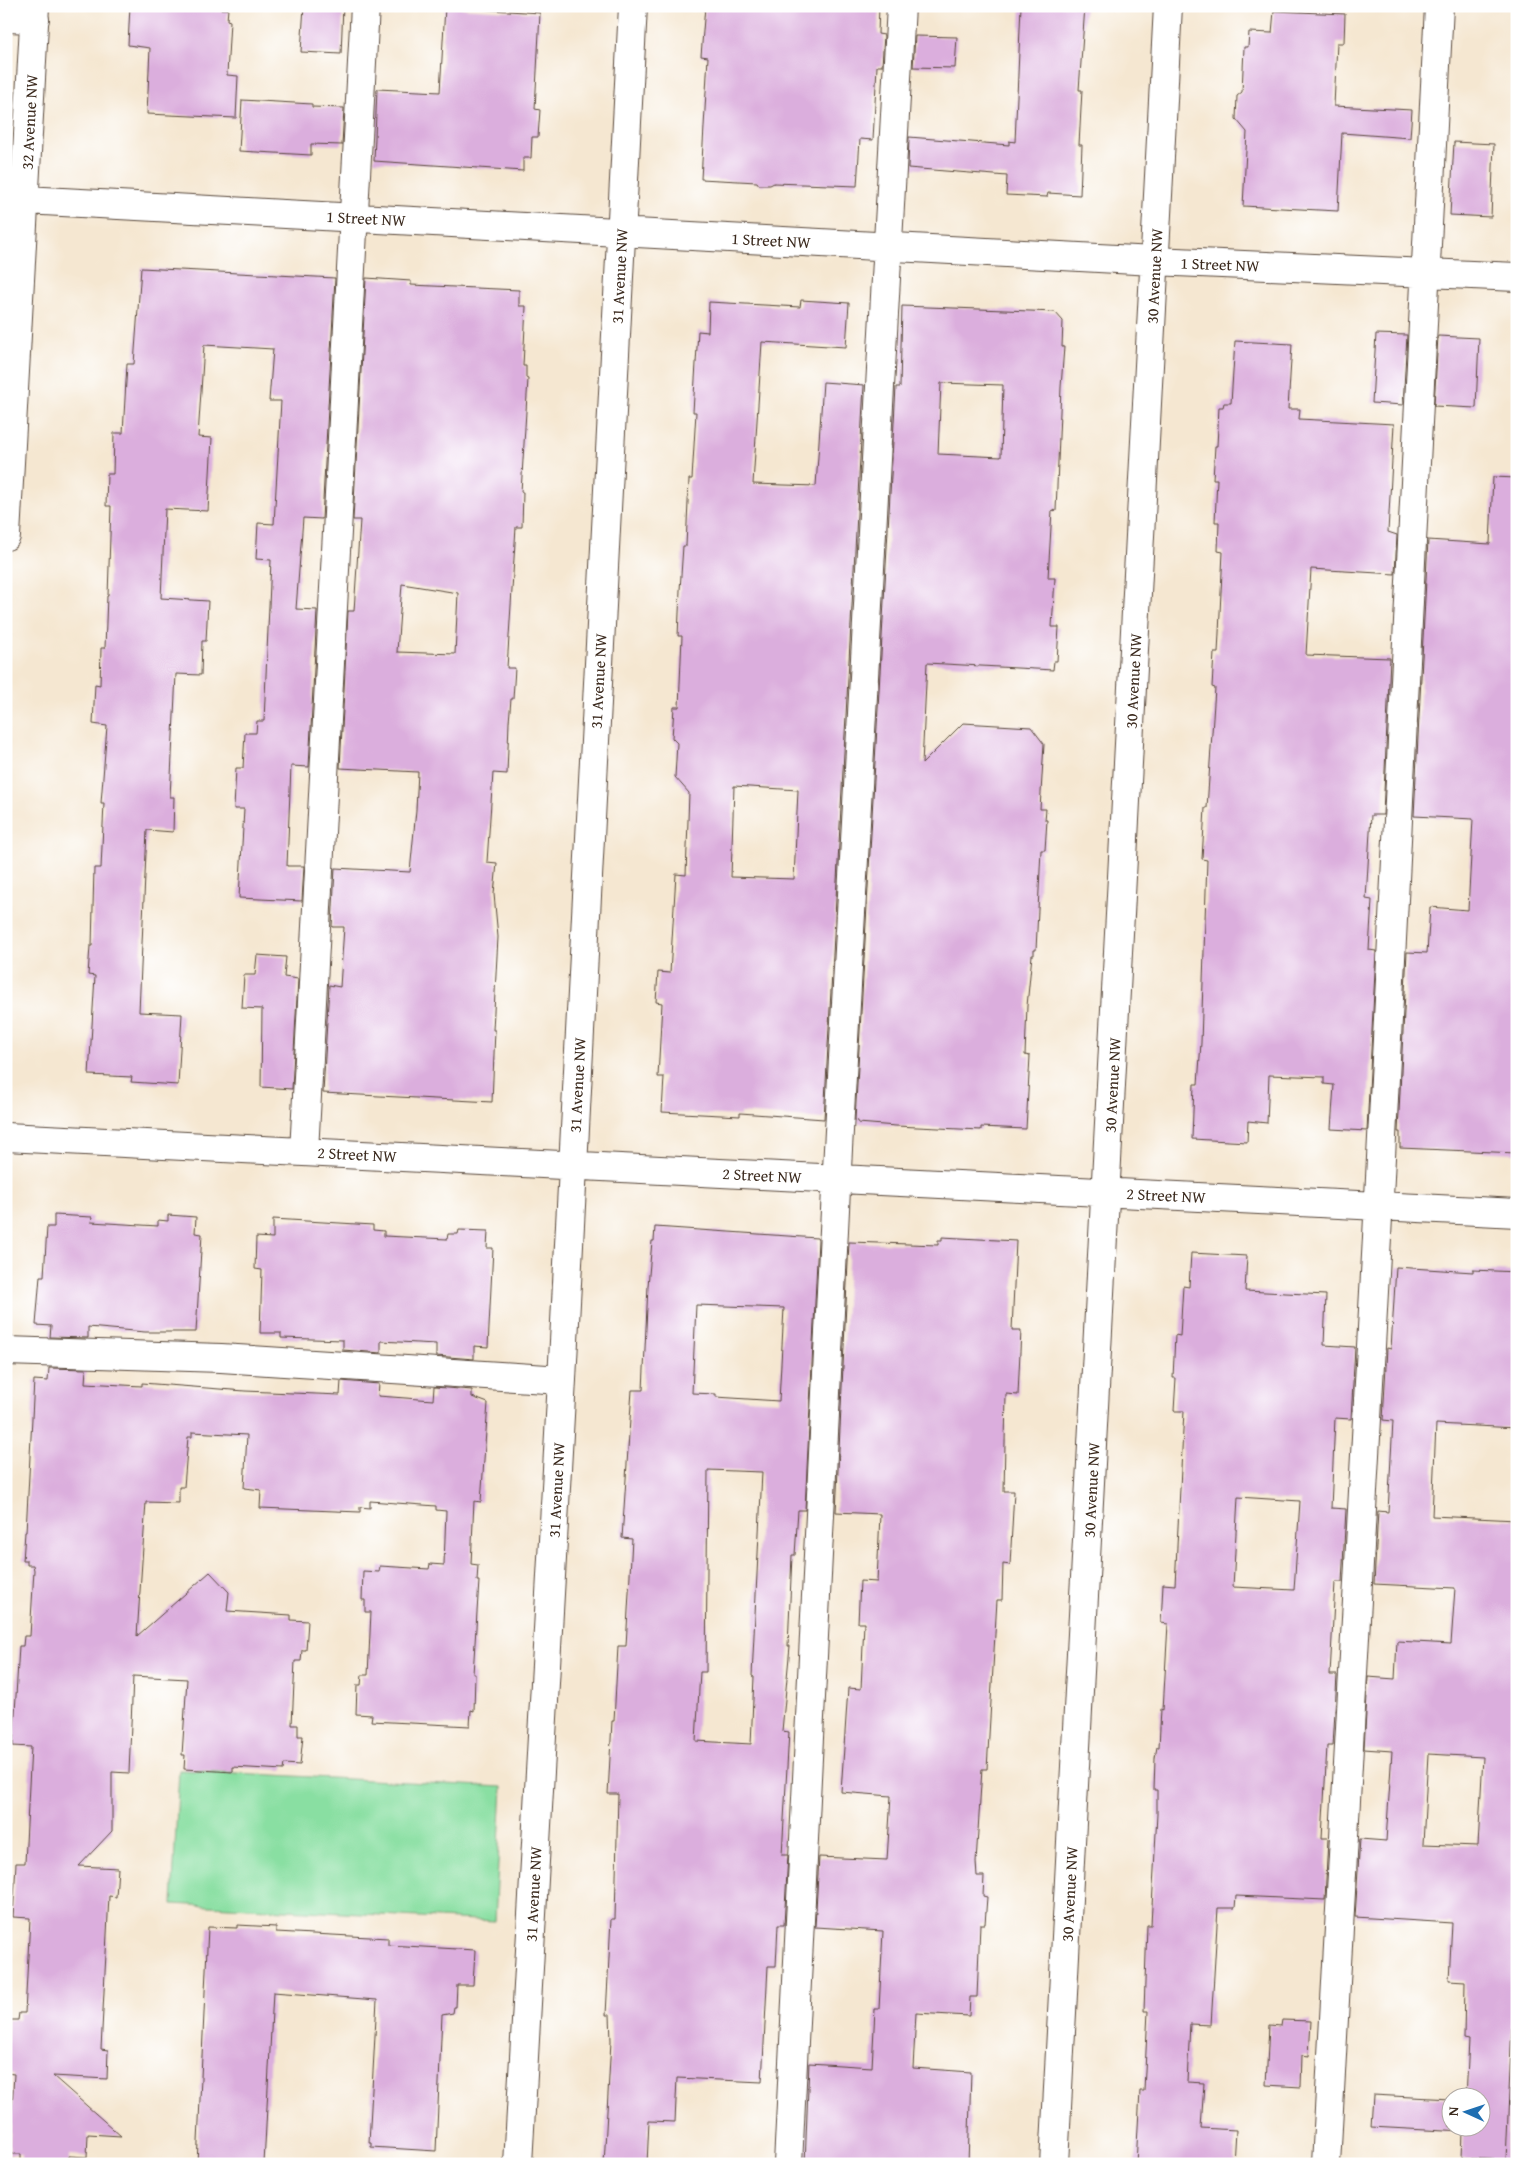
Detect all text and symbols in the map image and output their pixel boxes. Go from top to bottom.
street label: 32 Avenue NW [15,73,44,170]
street label: 1 Street NW [326,204,407,232]
street label: 1 Street NW [731,226,812,254]
street label: 31 Avenue NW [605,227,634,324]
street label: 30 Avenue NW [1140,227,1169,324]
street label: 1 Street NW [1180,251,1260,277]
street label: 31 Avenue NW [584,632,613,729]
street label: 30 Avenue NW [1119,632,1148,729]
street label: 31 Avenue NW [563,1036,592,1133]
street label: 30 Avenue NW [1098,1036,1127,1133]
street label: 2 Street NW [317,1140,398,1168]
street label: 2 Street NW [722,1161,803,1189]
street label: 2 Street NW [1126,1181,1207,1209]
street label: 31 Avenue NW [542,1441,571,1538]
street label: 30 Avenue NW [1077,1441,1106,1538]
street label: 31 Avenue NW [519,1845,548,1942]
street label: 30 Avenue NW [1055,1845,1084,1942]
north arrow [1440,2088,1490,2138]
text: N [1443,2105,1463,2117]

